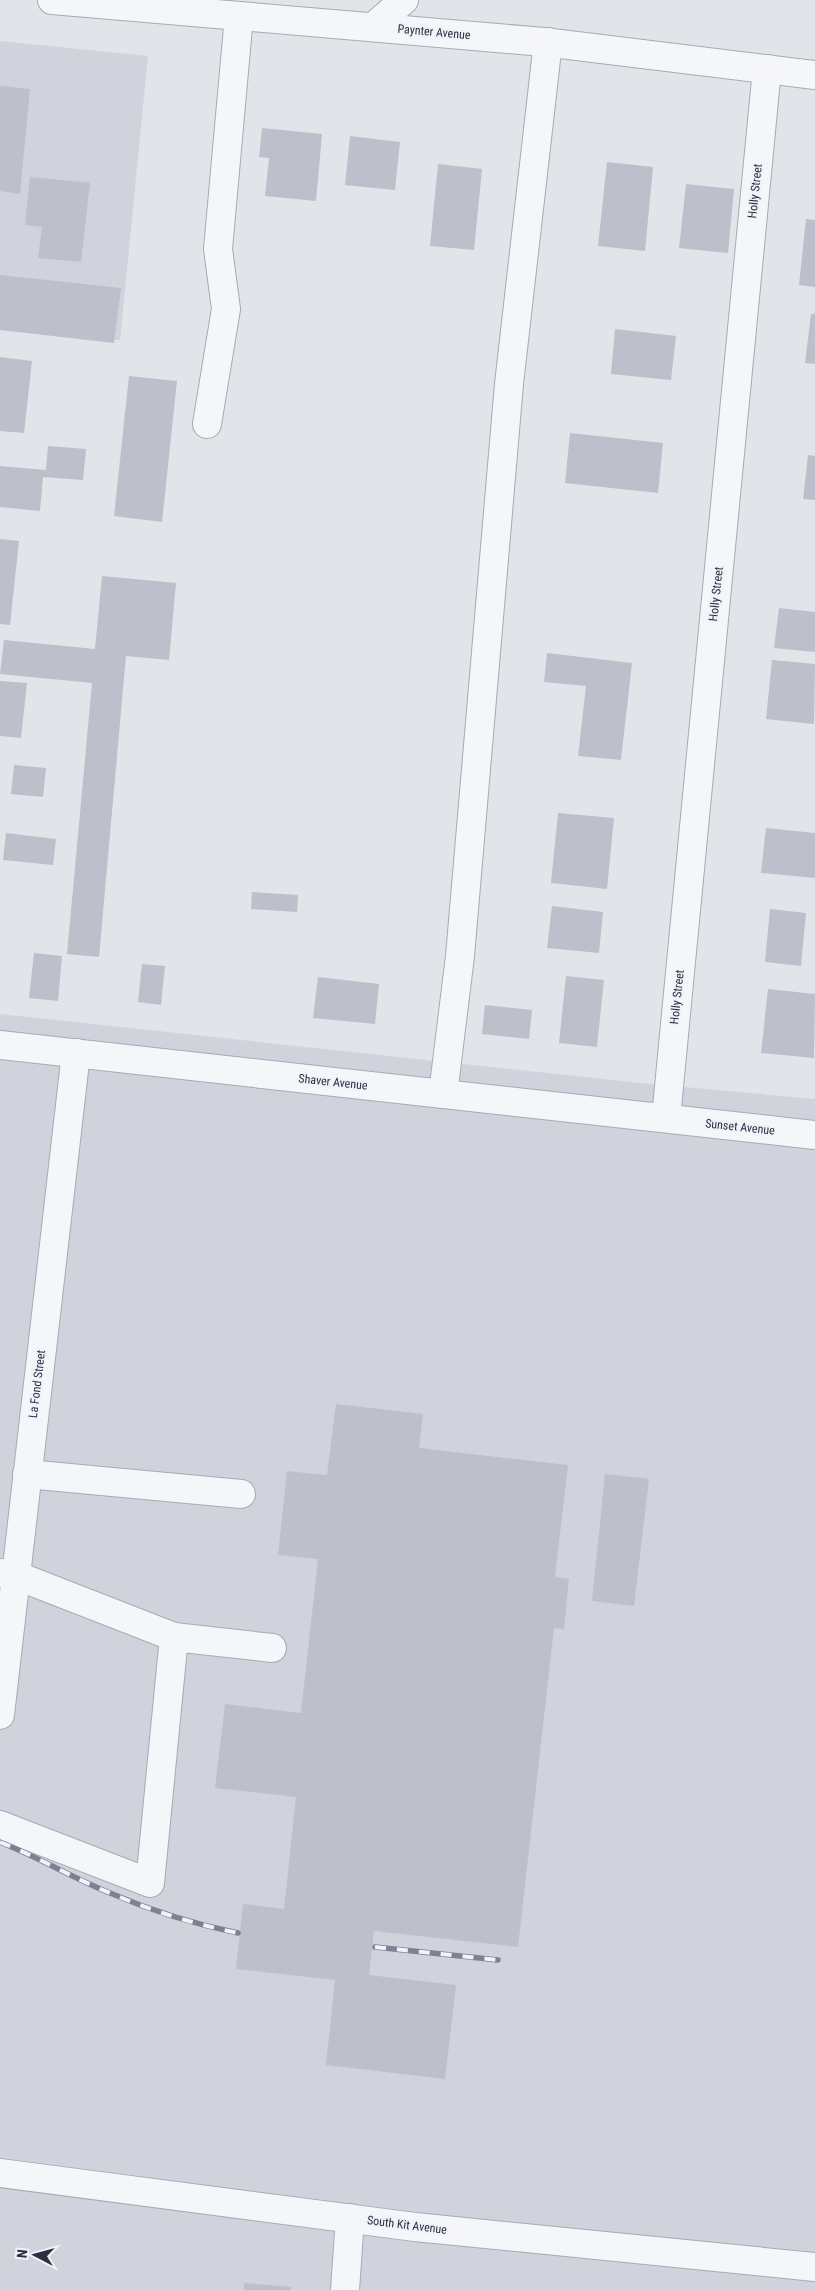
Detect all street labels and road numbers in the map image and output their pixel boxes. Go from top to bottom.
street label: Paynter Avenue [397,22,471,42]
street label: Holly Street [745,163,765,219]
street label: Holly Street [706,566,726,622]
street label: Holly Street [667,969,687,1025]
street label: Shaver Avenue [298,1071,369,1093]
street label: Sunset Avenue [705,1116,776,1138]
street label: La Fond Street [26,1349,48,1419]
street label: South Kit Avenue [366,2213,448,2237]

